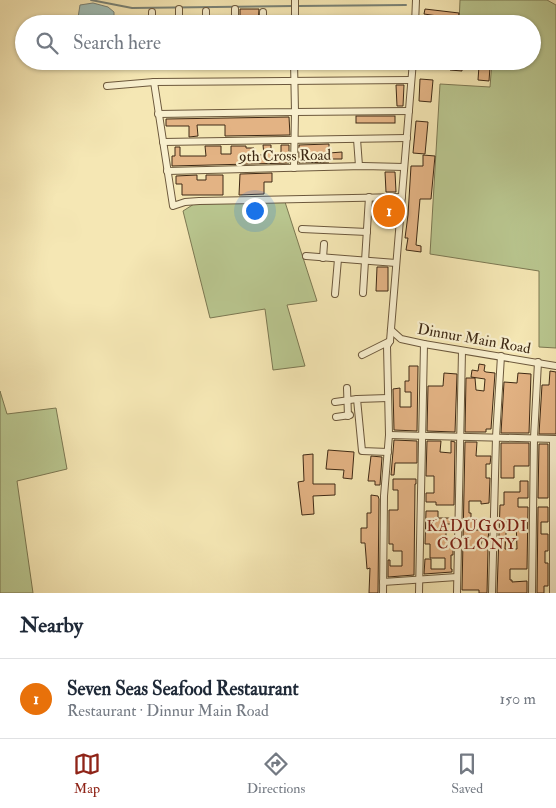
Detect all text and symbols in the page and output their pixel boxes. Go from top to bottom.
search box [15,15,541,70]
icon: search [33,29,61,57]
text: Search here [73,31,161,55]
street label: 9th Cross Road [238,146,332,166]
pin: 1 [373,192,405,230]
your location [242,198,268,224]
street label: Dinnur Main Road [416,320,533,358]
district label: KADUGODI COLONY [426,516,528,554]
text: Nearby [20,612,83,639]
text: Seven Seas Seafood Restaurant [67,677,299,701]
text: 1 [33,689,39,709]
text: 150 m [499,689,536,709]
text: Restaurant · Dinnur Main Road [67,701,269,721]
tab: Map [73,750,101,797]
tab: Directions [247,750,305,797]
tab: Saved [451,750,483,797]

